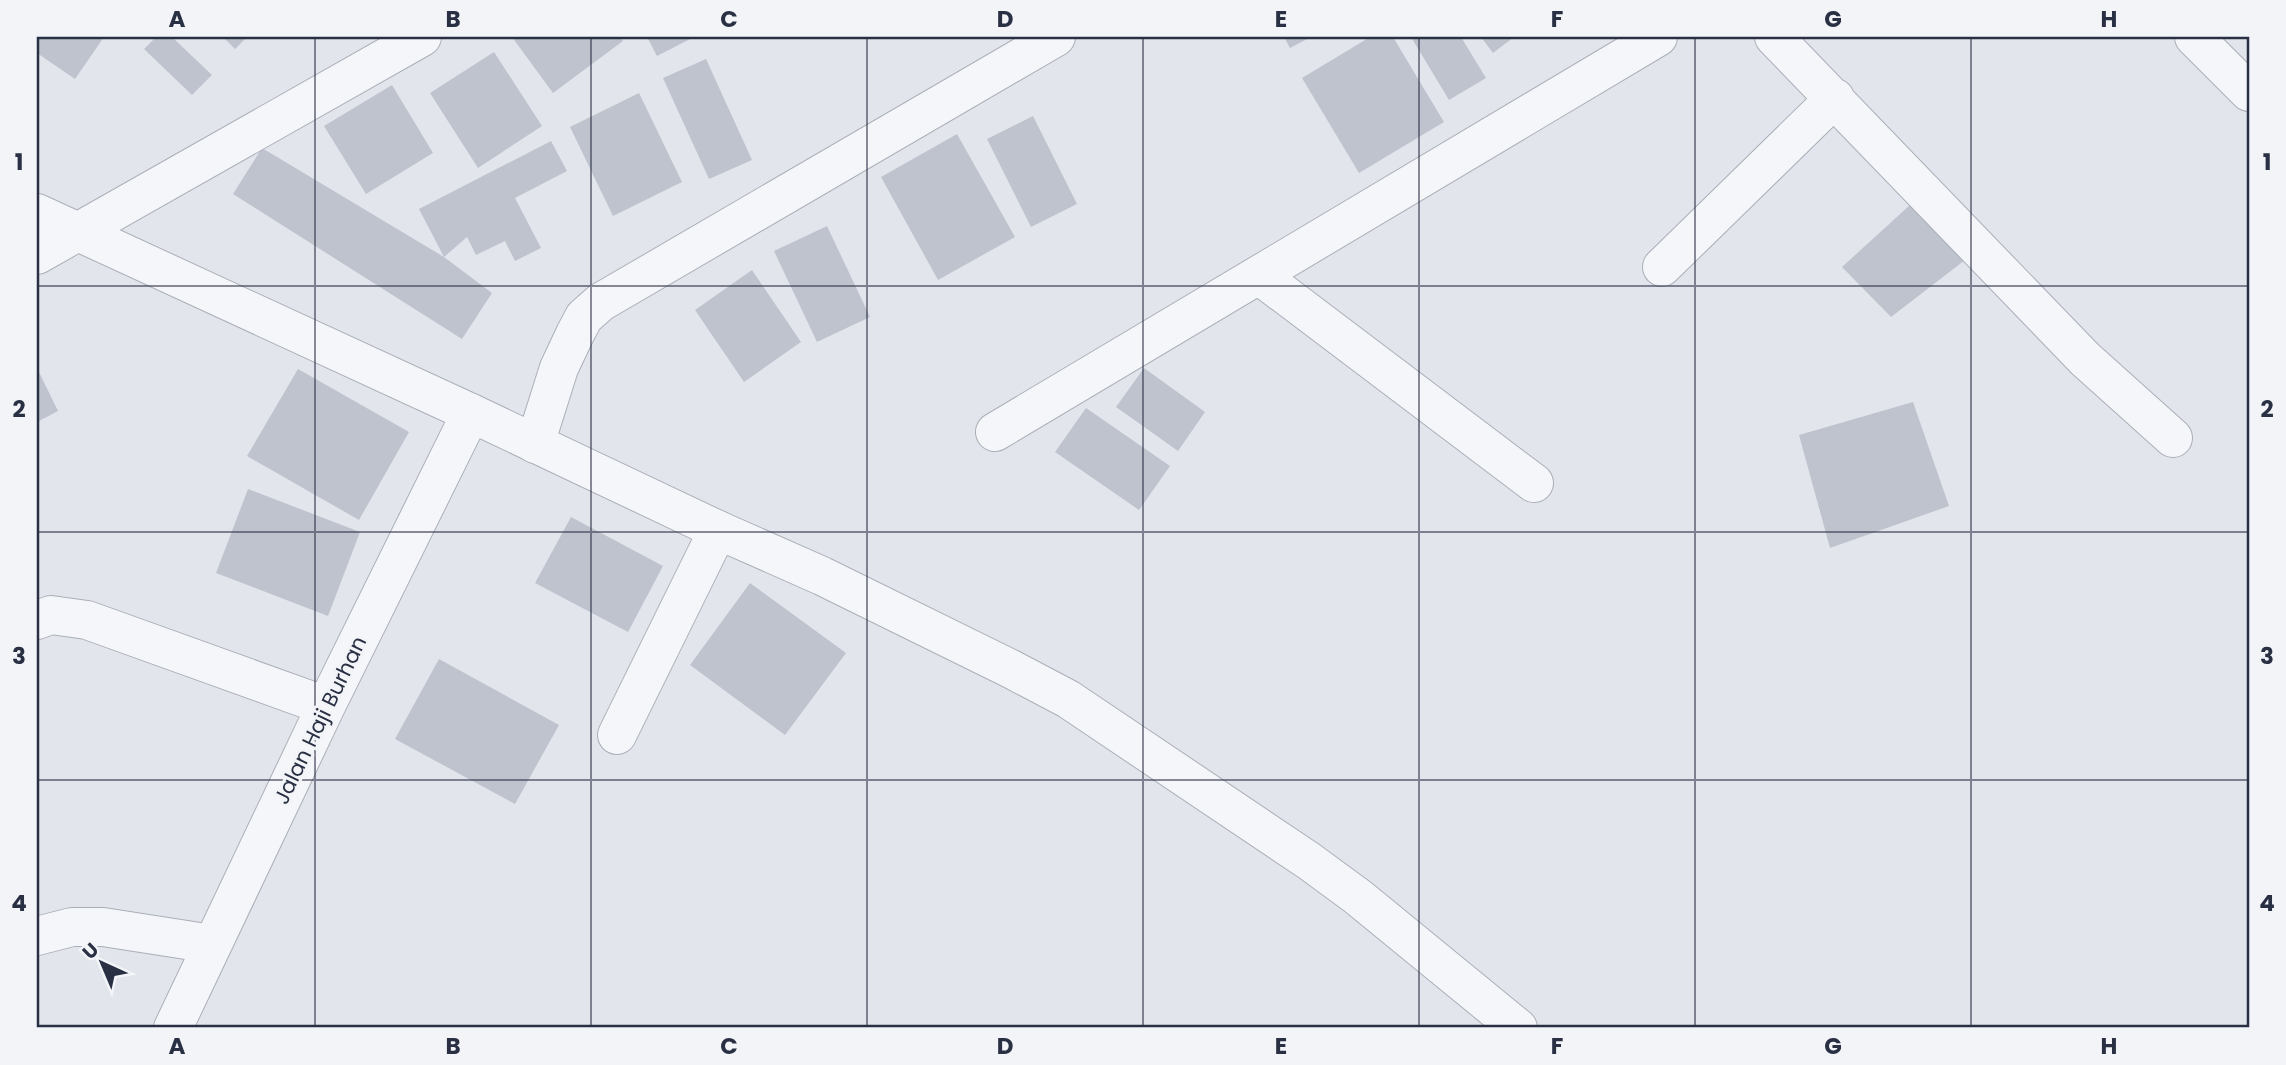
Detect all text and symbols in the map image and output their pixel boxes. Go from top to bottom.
text: A [169,3,186,35]
text: B [445,3,461,35]
text: C [720,3,738,35]
text: D [997,3,1013,35]
text: E [1275,3,1287,35]
text: F [1551,3,1563,35]
text: G [1824,3,1842,35]
text: H [2101,3,2117,35]
text: 1 [15,146,23,178]
text: 1 [2263,146,2271,178]
text: 2 [12,393,26,425]
text: 2 [2260,393,2274,425]
street label: Jalan Haji Burhan [267,631,373,809]
text: 3 [12,640,26,672]
text: 3 [2260,640,2274,672]
text: 4 [11,887,27,919]
text: 4 [2259,887,2275,919]
north arrow [66,928,136,998]
text: U [76,937,105,965]
text: A [169,1030,186,1062]
text: B [445,1030,461,1062]
text: C [720,1030,738,1062]
text: D [997,1030,1013,1062]
text: E [1275,1030,1287,1062]
text: F [1551,1030,1563,1062]
text: G [1824,1030,1842,1062]
text: H [2101,1030,2117,1062]

